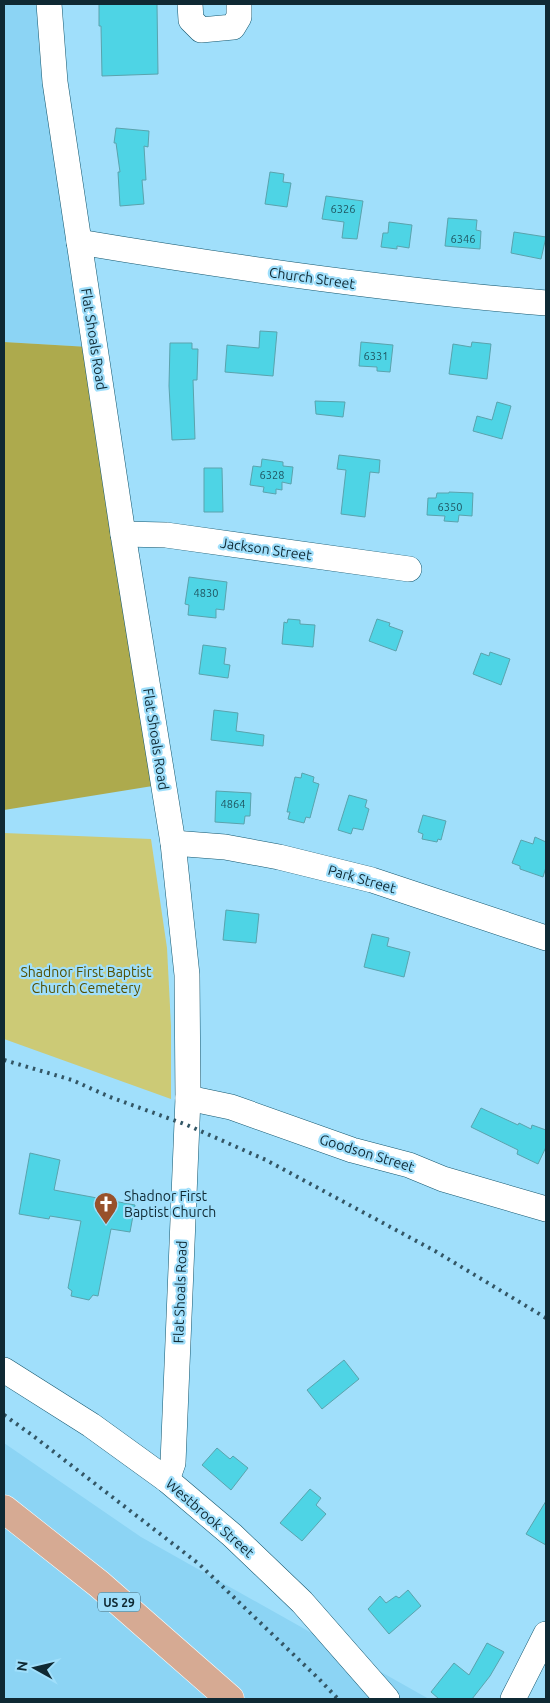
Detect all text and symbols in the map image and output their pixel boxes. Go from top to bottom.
house number: 6326 [331,203,355,215]
house number: 6346 [451,233,475,245]
street label: Church Street [268,264,357,292]
street label: Flat Shoals Road [78,287,110,391]
house number: 6331 [364,350,388,362]
house number: 6328 [260,469,284,481]
house number: 6350 [438,501,462,513]
street label: Jackson Street [219,535,313,563]
house number: 4830 [194,587,218,599]
street label: Flat Shoals Road [140,687,172,791]
house number: 4864 [221,798,245,810]
street label: Park Street [326,862,398,896]
park label: Shadnor First Baptist Church Cemetery [20,964,152,996]
street label: Goodson Street [318,1131,417,1175]
place label: Shadnor First Baptist Church [124,1188,216,1220]
church icon: Shadnor First Baptist Church [93,1191,119,1225]
street label: Flat Shoals Road [170,1240,190,1344]
street label: Westbrook Street [163,1475,258,1561]
road number: US 29 [98,1592,140,1611]
north arrow [10,1643,60,1693]
text: N [13,1660,31,1672]

